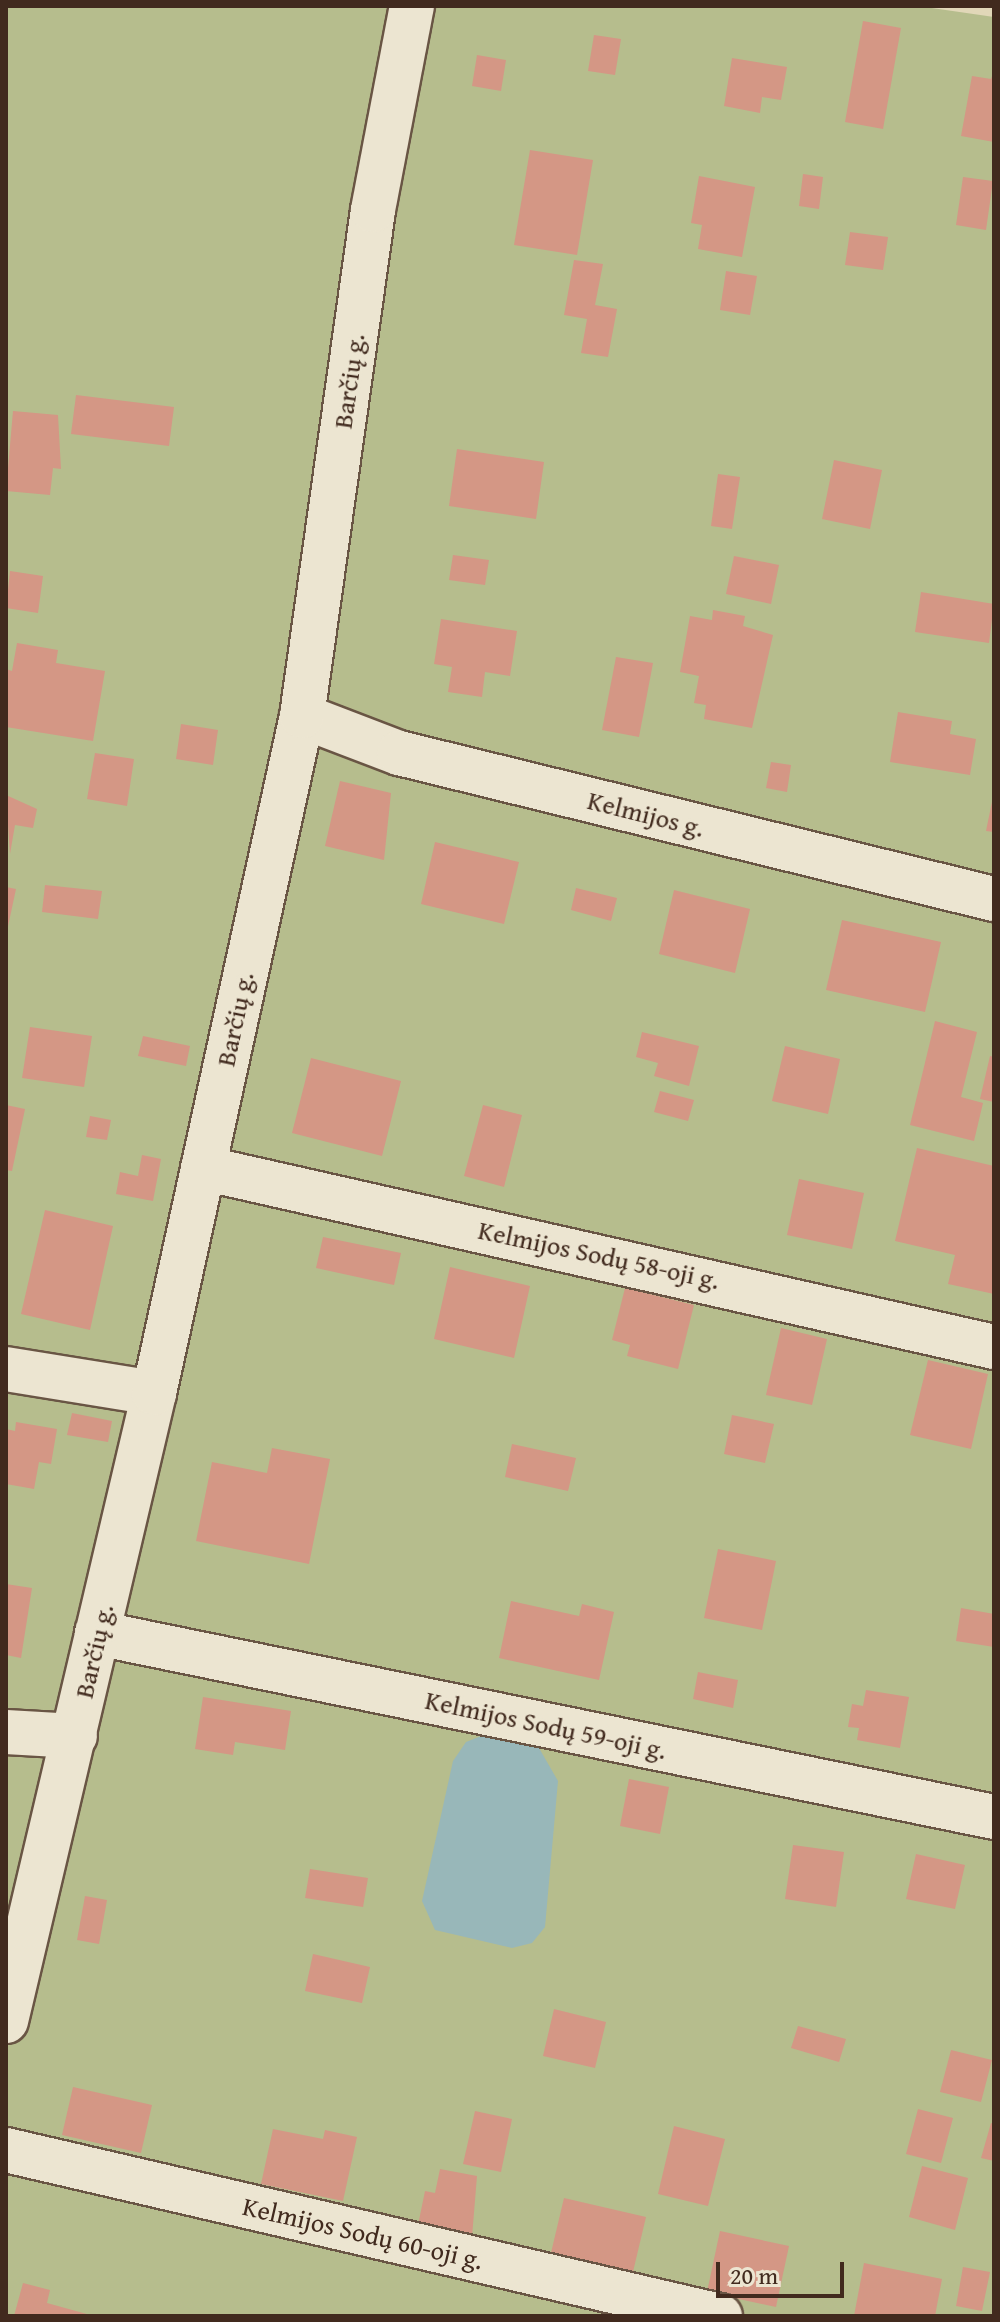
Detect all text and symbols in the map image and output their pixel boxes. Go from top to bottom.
street label: Barčių g. [327,331,371,431]
street label: Kelmijos g. [585,784,707,844]
street label: Barčių g. [210,969,260,1069]
street label: Kelmijos Sodų 58-oji g. [476,1214,722,1296]
street label: Barčių g. [68,1601,120,1701]
street label: Kelmijos Sodų 59-oji g. [423,1684,669,1766]
street label: Kelmijos Sodų 60-oji g. [240,2190,486,2276]
scale bar [720,2246,848,2296]
text: 20 m [730,2258,778,2293]

